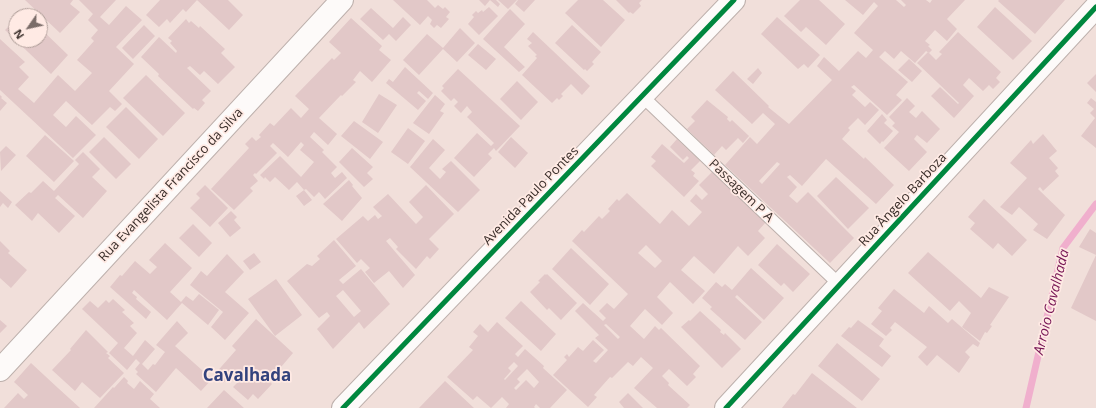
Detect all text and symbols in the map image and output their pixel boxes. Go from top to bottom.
north arrow [8,8,48,48]
text: N [10,27,27,42]
street label: Rua Evangelista Francisco da Silva [96,105,246,265]
street label: Avenida Paulo Pontes [480,143,582,249]
street label: Rua Ângelo Barboza [856,150,950,250]
street label: Passagem P A [705,156,777,226]
water label: Arroio Cavalhada [1031,248,1073,356]
district label: Cavalhada [203,366,291,386]

